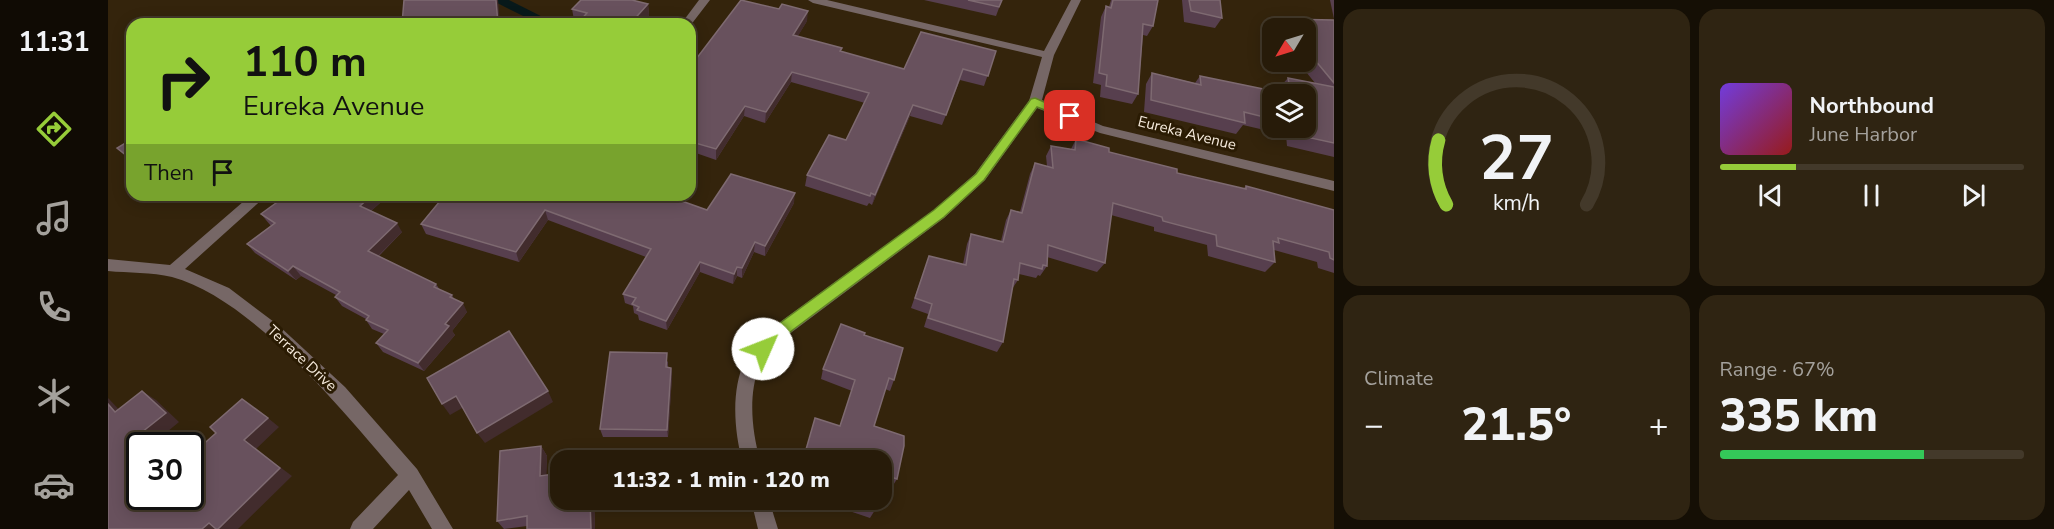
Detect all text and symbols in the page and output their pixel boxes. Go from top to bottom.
north arrow [1262,18,1316,72]
map controls [1262,18,1316,138]
text: 11:31 [18,24,90,61]
text: 110 m [243,34,367,91]
icon: right [144,42,222,120]
button: layers [1262,84,1316,138]
text: Eureka Avenue [243,88,424,125]
pin [1044,90,1095,141]
text: Northbound [1810,91,1934,121]
icon: arrive [1053,99,1086,132]
icon: directions [33,108,75,150]
street label: Eureka Avenue [1136,111,1238,155]
text: 27 [1479,116,1554,201]
text: June Harbor [1810,121,1917,148]
icon: arrive [206,156,239,189]
text: Then [144,158,194,188]
icon: previous [1754,179,1787,212]
icon: pause [1855,179,1888,212]
icon: next [1957,179,1990,212]
text: km/h [1493,188,1540,218]
icon: music [33,197,75,239]
icon: phone [33,286,75,328]
position arrow [731,317,795,381]
street label: Terrace Drive [263,320,341,396]
text: Range · 67% [1720,356,1835,383]
text: Climate [1364,365,1433,392]
icon: climate [33,375,75,417]
text: 335 km [1720,386,1878,447]
text: 21.5° [1461,395,1571,456]
text: − [1364,403,1384,448]
text: + [1649,403,1668,448]
speed limit sign: 30 [126,432,204,510]
icon: car [33,464,75,506]
text: 11:32 · 1 min · 120 m [612,465,830,495]

